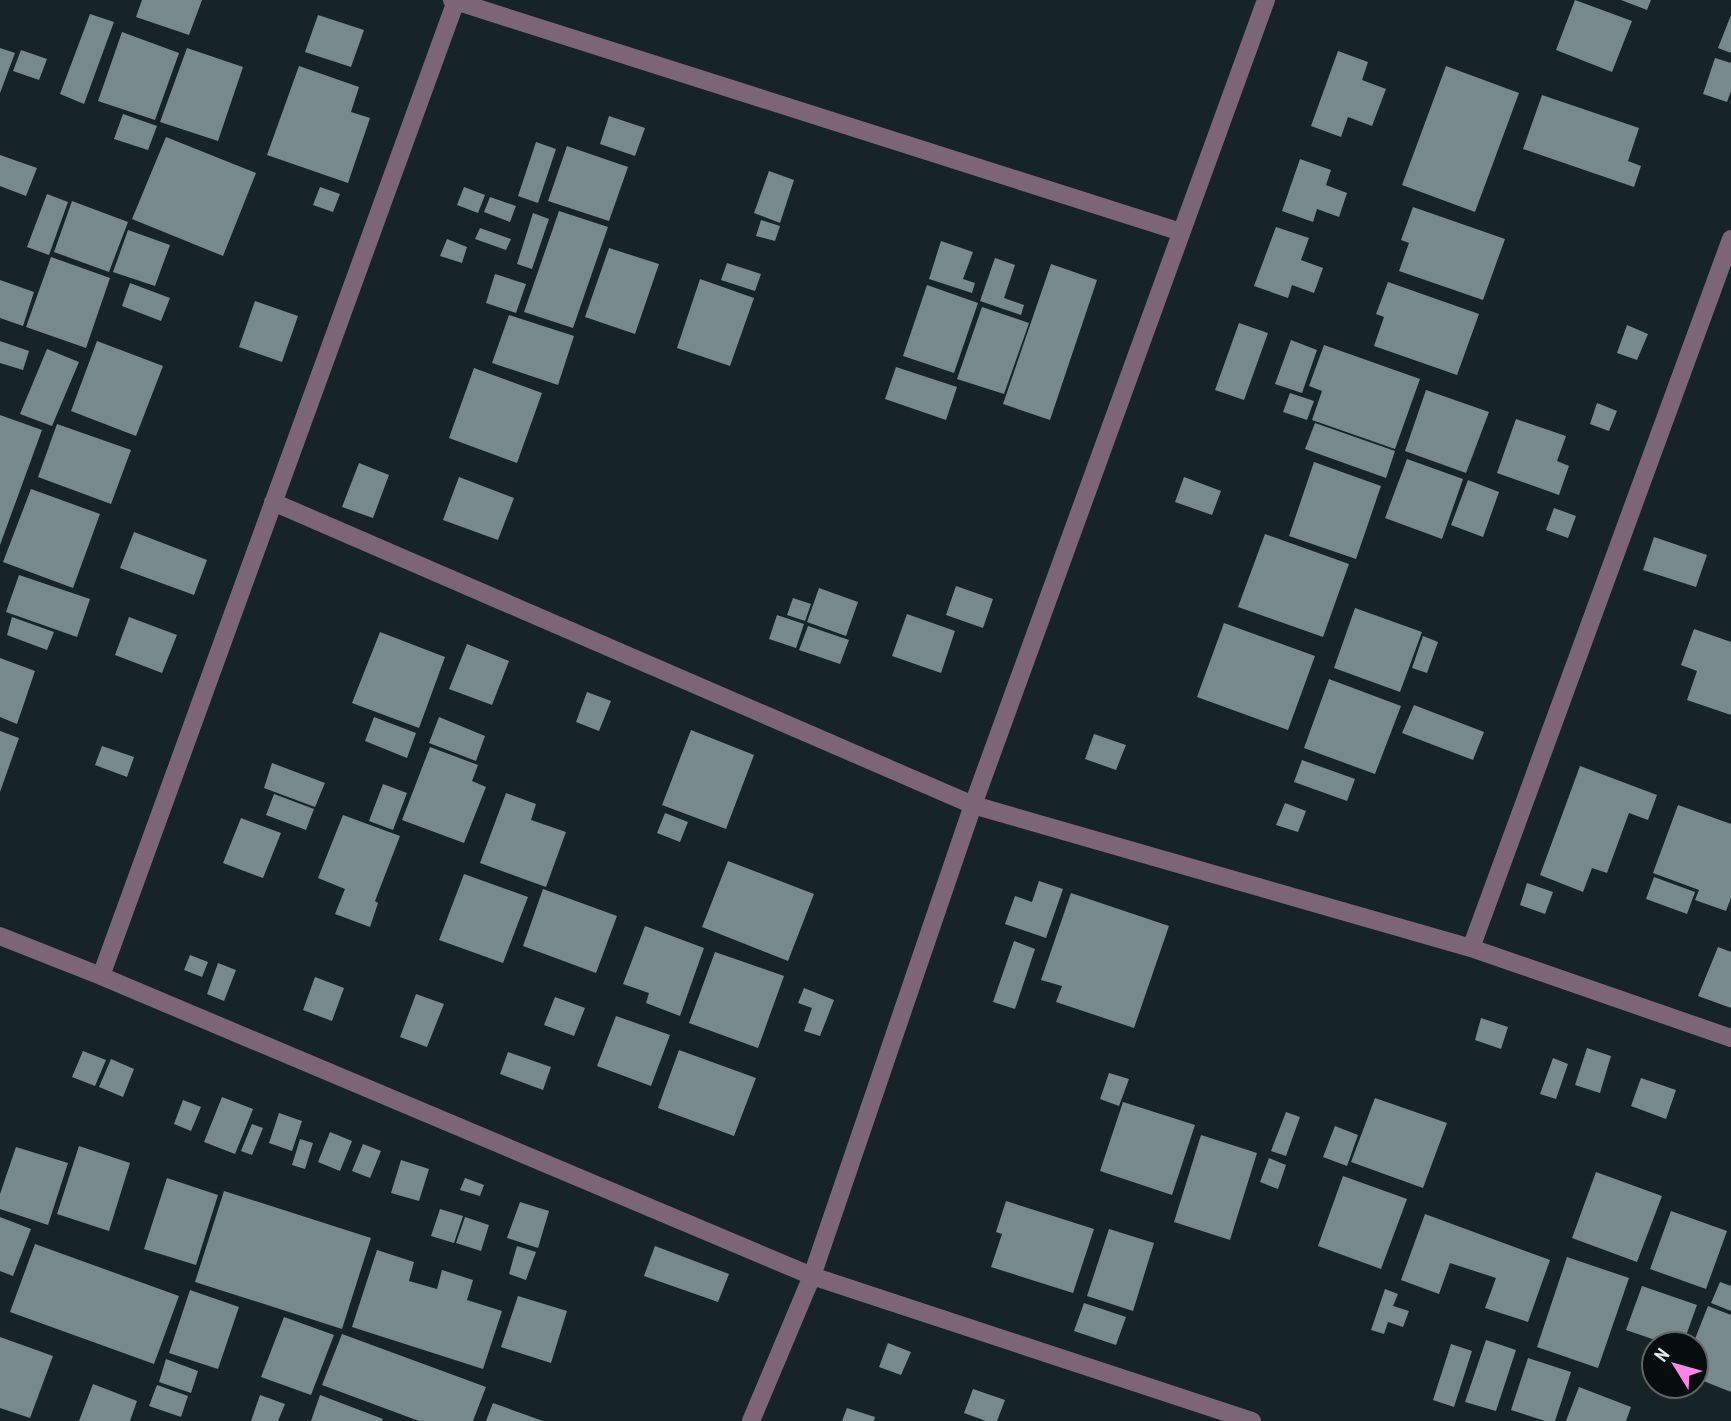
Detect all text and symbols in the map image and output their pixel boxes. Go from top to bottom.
north arrow [1640,1330,1710,1400]
text: N [1649,1343,1674,1366]

